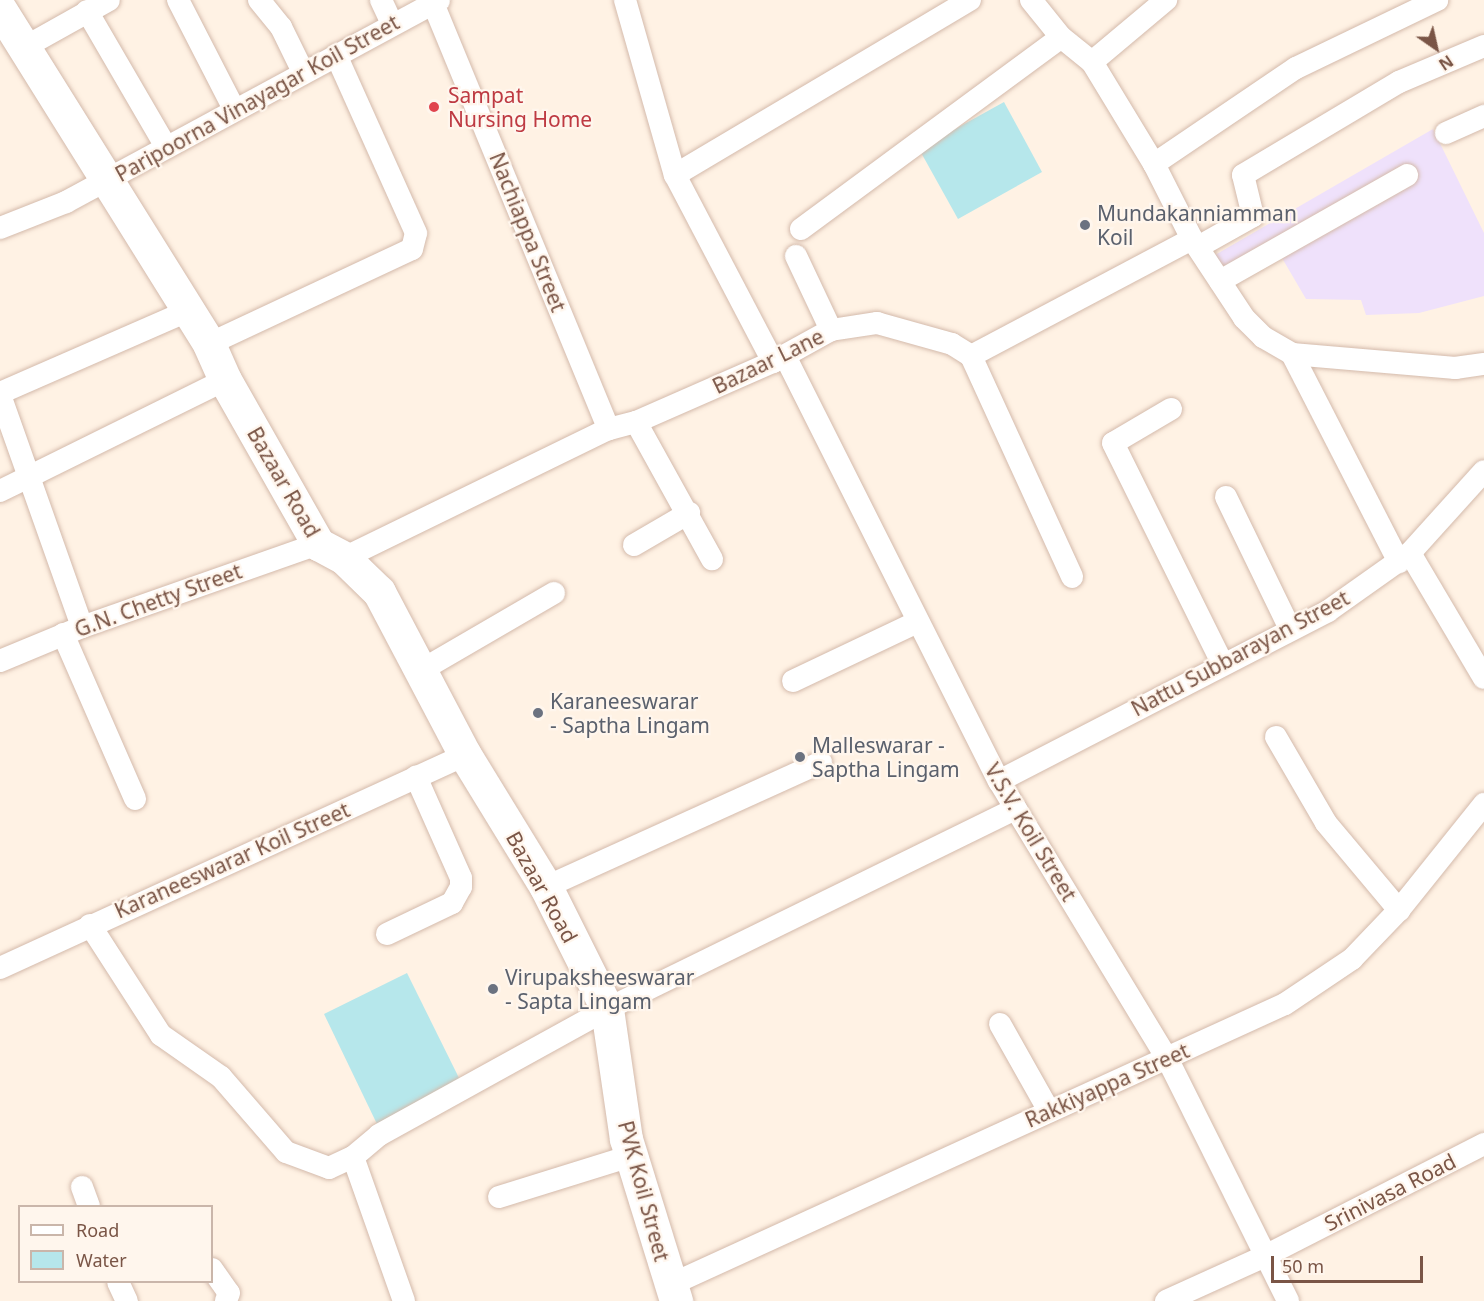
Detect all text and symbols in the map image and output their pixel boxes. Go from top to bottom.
street label: Paripoorna Vinayagar Koil Street [111,9,403,187]
north arrow [1406,18,1466,78]
text: N [1435,50,1458,76]
place label: Sampat Nursing Home [448,82,592,132]
marker: Sampat Nursing Home [425,98,443,116]
street label: Nachiappa Street [485,149,571,315]
place label: Mundakanniamman Koil [1097,200,1297,250]
marker: Mundakanniamman Koil [1078,218,1092,232]
street label: Bazaar Lane [708,323,828,399]
street label: Bazaar Road [242,422,326,542]
street label: G.N. Chetty Street [71,558,245,642]
street label: Nattu Subbarayan Street [1127,585,1353,721]
place label: Karaneeswarar - Saptha Lingam [550,688,710,738]
marker: Karaneeswarar - Saptha Lingam [531,706,545,720]
place label: Malleswarar - Saptha Lingam [812,732,960,782]
marker: Malleswarar - Saptha Lingam [793,750,807,764]
street label: V.S.V. Koil Street [980,759,1082,905]
street label: Karaneeswarar Koil Street [111,797,353,923]
street label: Bazaar Road [501,827,583,947]
place label: Virupaksheeswarar - Sapta Lingam [505,964,694,1014]
marker: Virupaksheeswarar - Sapta Lingam [486,982,500,996]
street label: Rakkiyappa Street [1021,1038,1193,1132]
street label: PVK Koil Street [613,1118,675,1264]
street label: Srinivasa Road [1320,1148,1460,1236]
legend [18,1205,213,1283]
text: Road [76,1218,119,1242]
scale bar [1274,1244,1426,1282]
text: Water [76,1248,127,1272]
text: 50 m [1282,1254,1324,1278]

